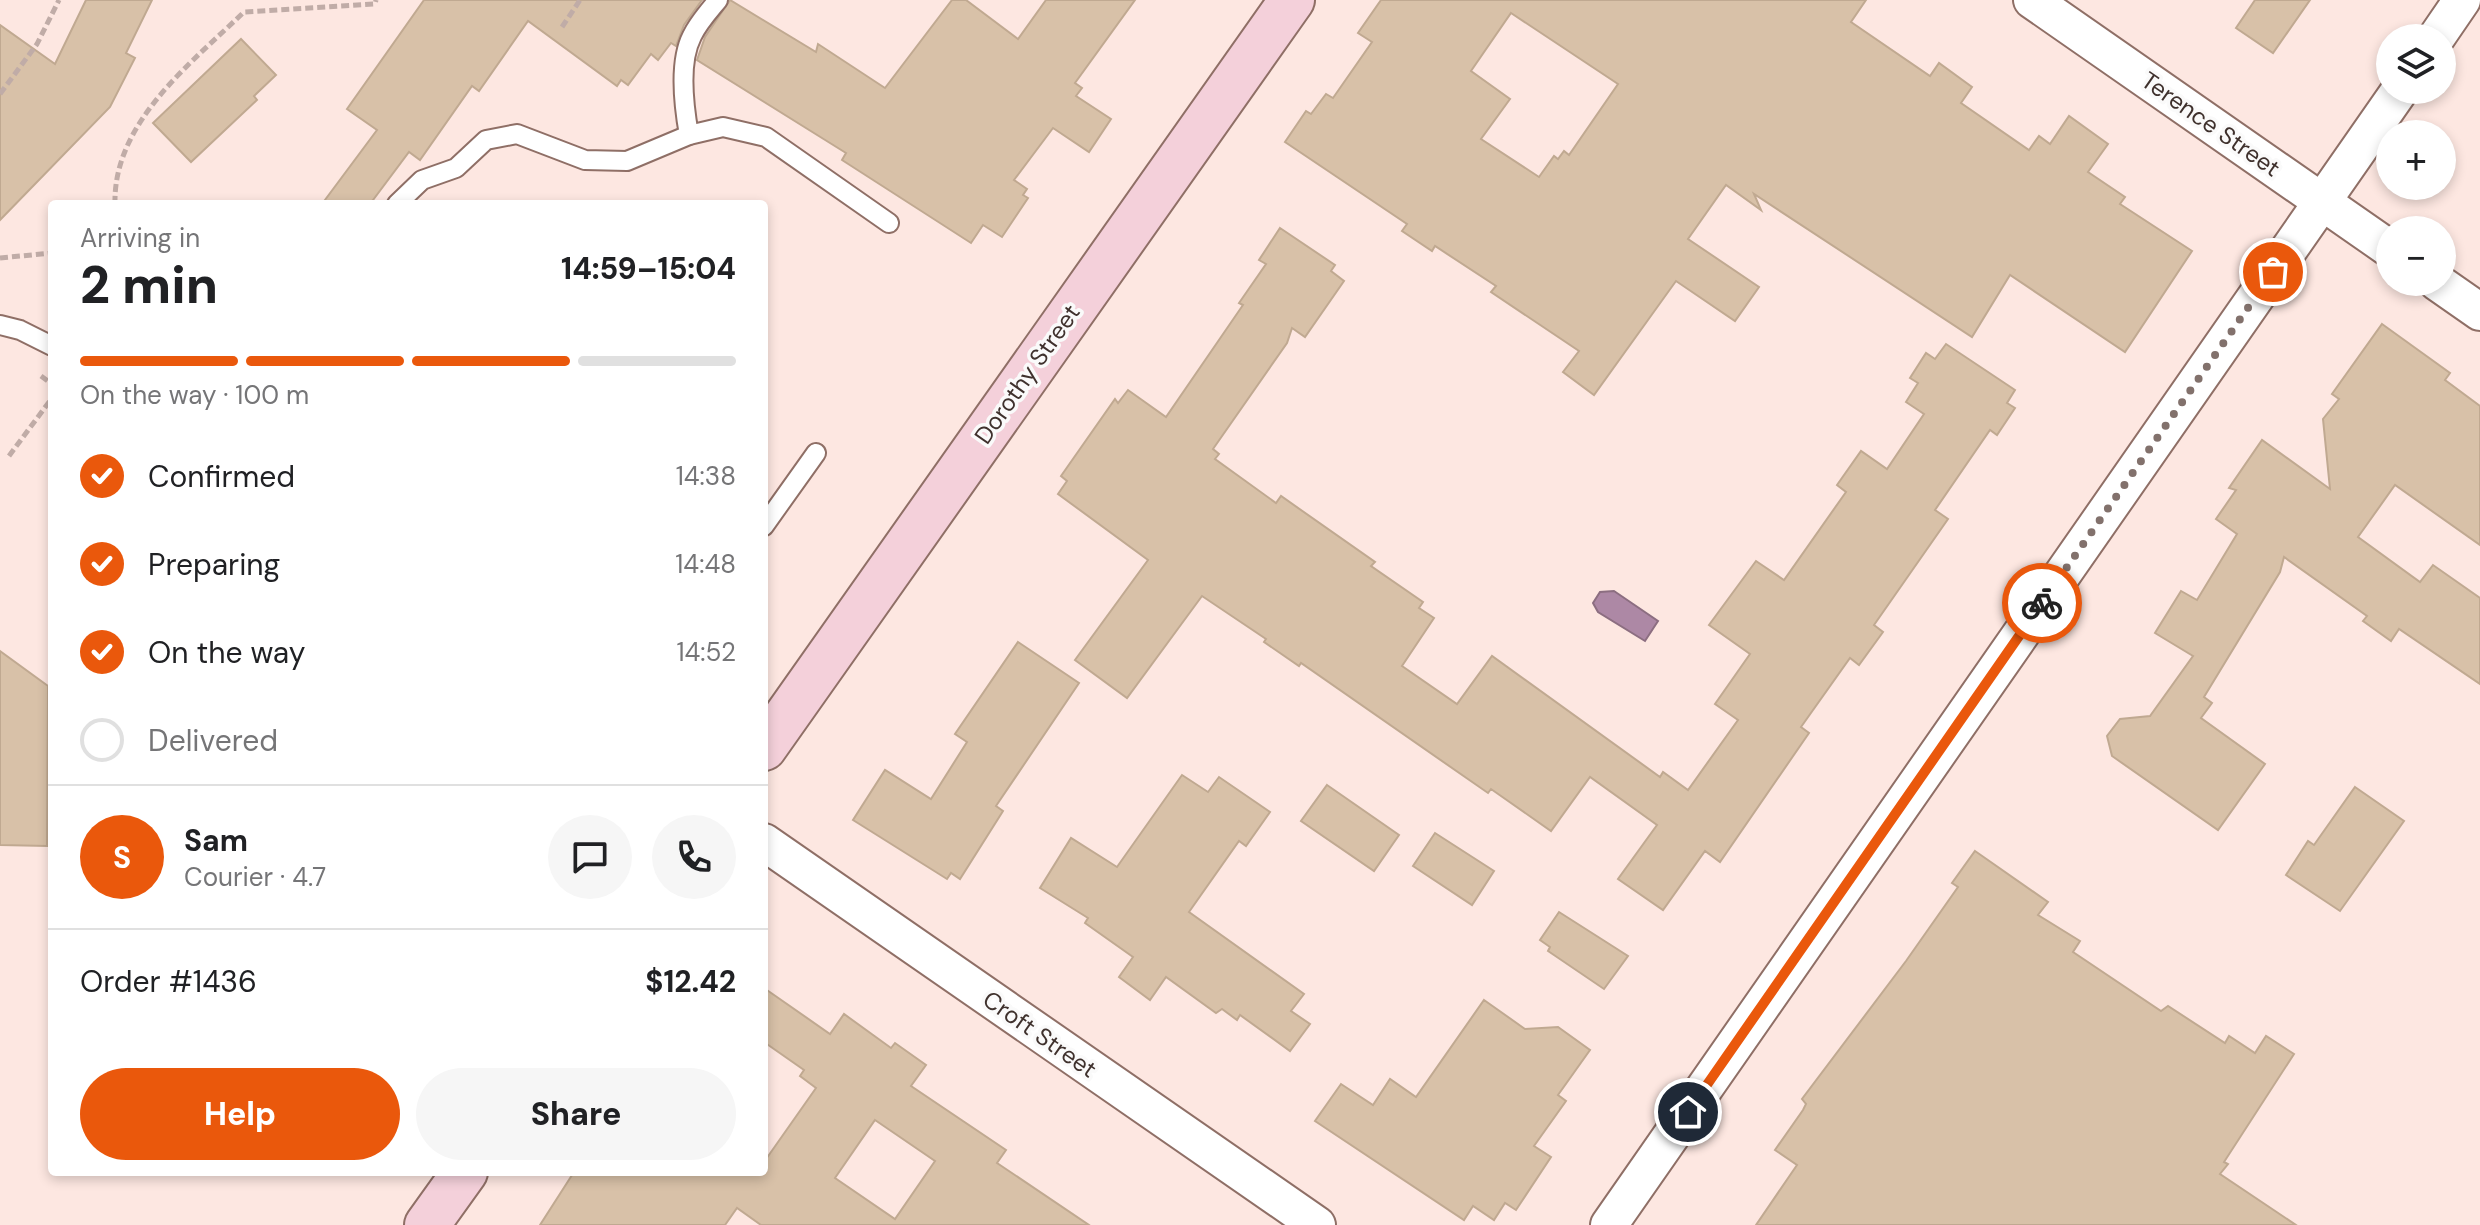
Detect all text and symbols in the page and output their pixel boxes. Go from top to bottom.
map controls [2376,24,2456,296]
button: layers [2376,24,2456,104]
street label: Terence Street [2136,65,2286,183]
button: + [2376,120,2456,200]
button: − [2376,216,2456,296]
text: Arriving in [80,221,200,255]
pin [2239,238,2307,306]
text: 14:59–15:04 [561,249,736,288]
icon: bag [2251,250,2295,294]
text: 2 min [80,251,218,319]
street label: Dorothy Street [967,298,1087,450]
text: On the way · 100 m [80,378,309,412]
icon: check [80,454,124,498]
text: Confirmed [148,457,295,496]
text: 14:38 [676,459,736,493]
icon: check [80,542,124,586]
text: Preparing [148,545,280,584]
text: 14:48 [675,547,736,581]
courier [2002,563,2082,643]
icon: bike [2020,581,2064,625]
icon: check [80,630,124,674]
text: On the way [148,633,305,672]
text: 14:52 [676,635,736,669]
text: Delivered [148,721,278,760]
button: chat [548,815,632,899]
button: phone [652,815,736,899]
text: Sam [184,821,248,860]
text: S [113,838,131,877]
text: Courier · 4.7 [184,860,326,894]
text: Order #1436 [80,962,257,1001]
text: $12.42 [645,962,736,1001]
street label: Croft Street [977,983,1103,1085]
button: Help [80,1068,400,1160]
button: Share [416,1068,736,1160]
pin [1654,1078,1722,1146]
icon: home [1666,1090,1710,1134]

